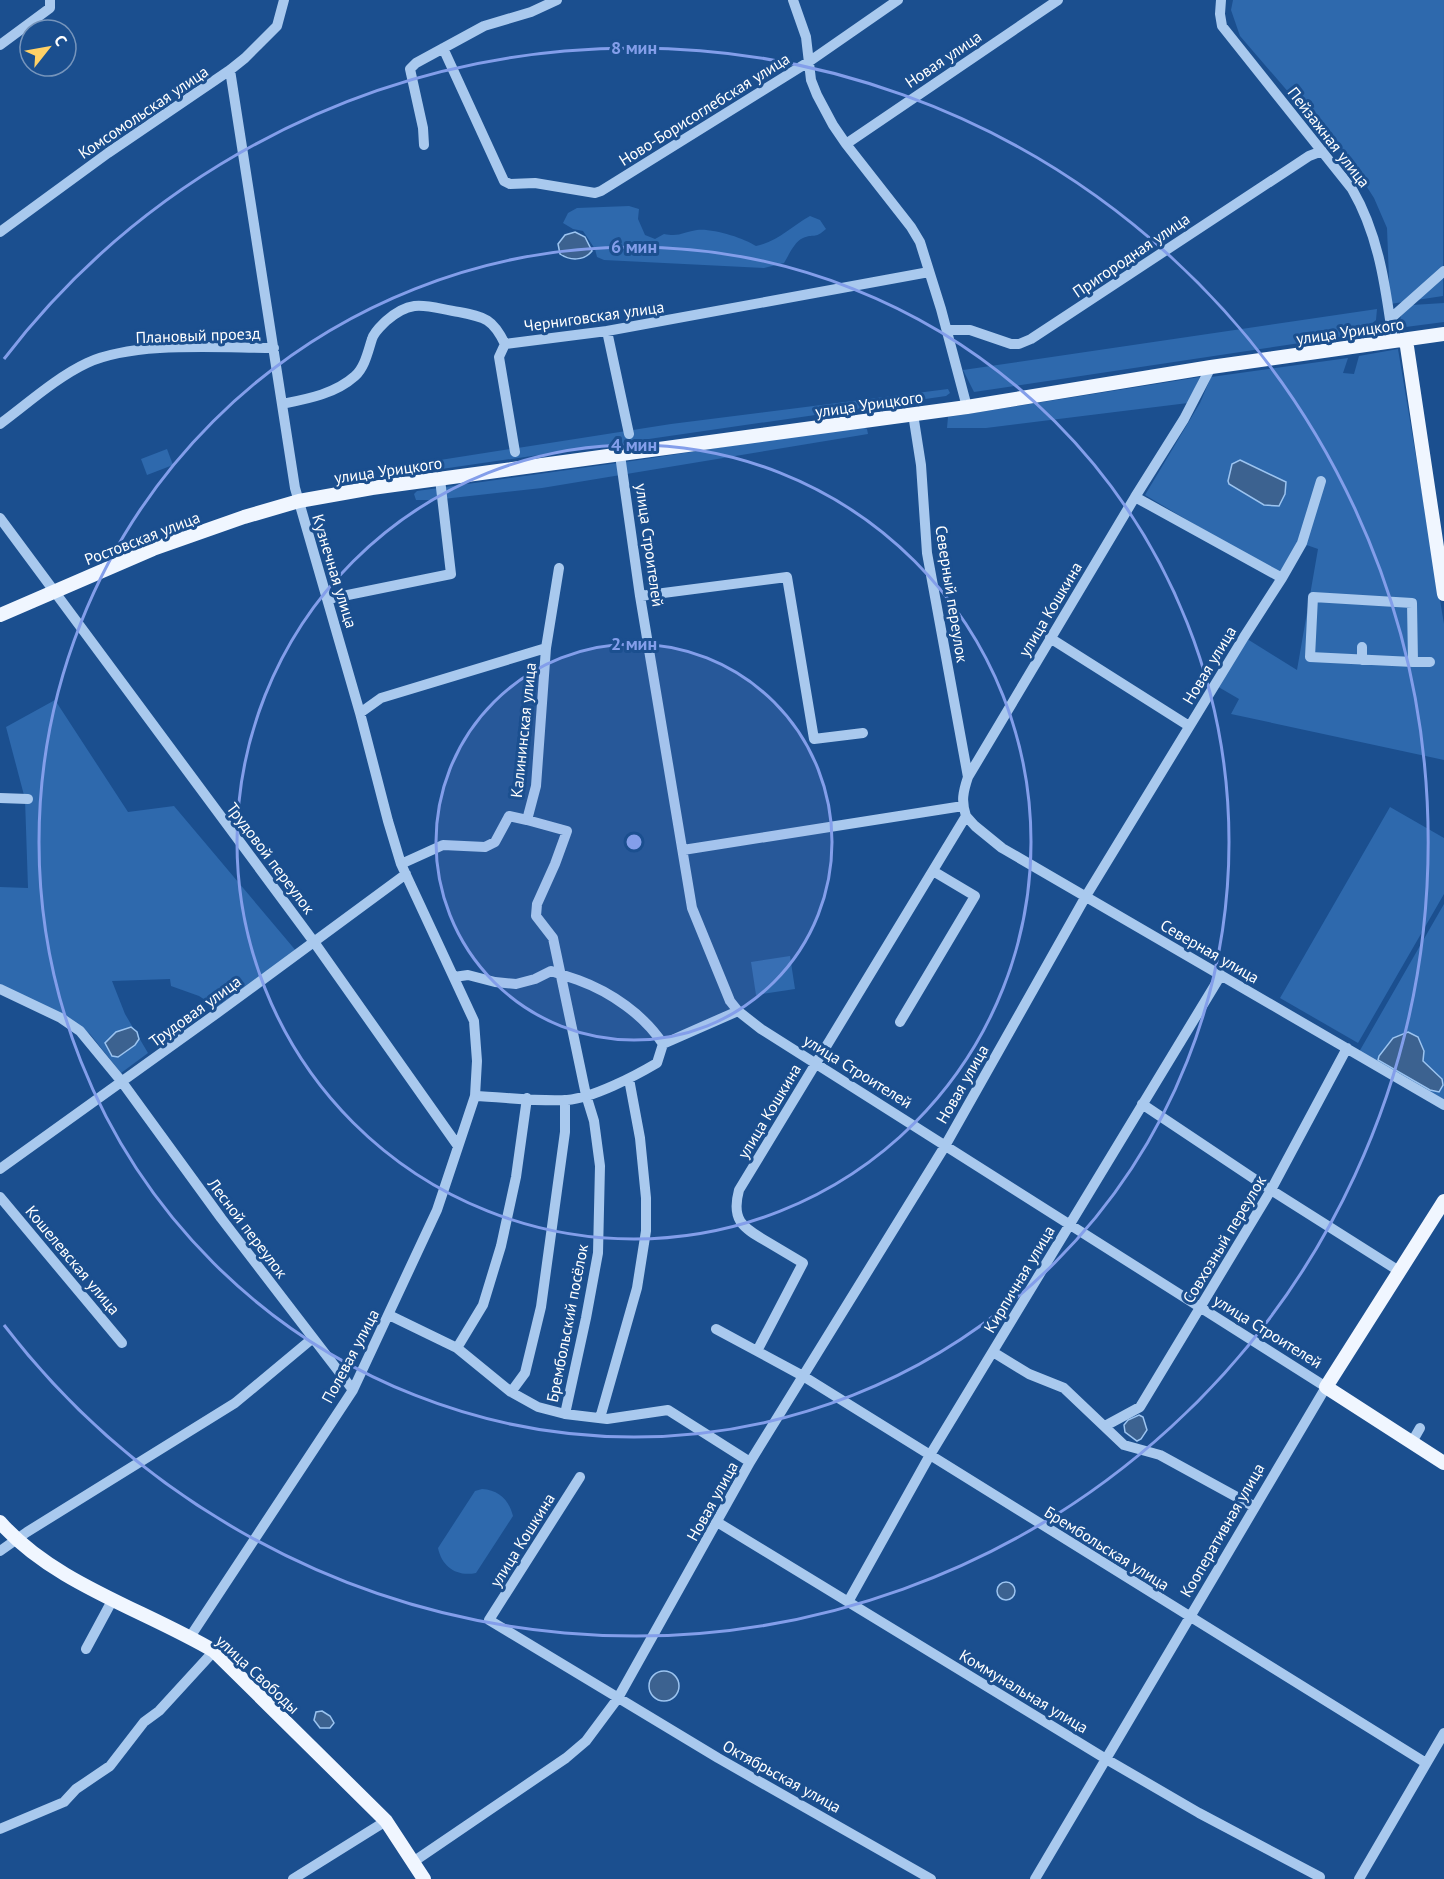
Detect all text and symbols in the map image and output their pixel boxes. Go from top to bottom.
north arrow [18,18,78,78]
street label: Новая улица [901,26,985,92]
text: С [50,31,72,49]
text: 8 мин [611,36,657,59]
street label: Ново-Борисоглебская улица [615,48,793,170]
street label: Комсомольская улица [74,61,212,163]
street label: Пейзажная улица [1284,83,1374,191]
street label: Пригородная улица [1069,208,1193,302]
text: 6 мин [611,235,657,258]
street label: Черниговская улица [523,296,665,336]
street label: улица Урицкого [1295,314,1405,348]
street label: Плановый проезд [135,323,261,347]
street label: улица Урицкого [814,387,924,421]
text: 4 мин [611,433,657,456]
street label: улица Урицкого [333,453,443,487]
street label: улица Строителей [631,482,669,608]
street label: Ростовская улица [81,507,203,569]
street label: Кузнечная улица [308,512,362,630]
street label: Северный переулок [931,524,973,664]
street label: улица Кошкина [1014,558,1086,660]
street label: Новая улица [1178,622,1240,708]
text: 2 мин [611,632,657,655]
street label: Калининская улица [506,661,540,799]
street label: Трудовой переулок [223,798,320,918]
centre of rings [624,832,644,852]
street label: Северная улица [1157,915,1263,987]
street label: Трудовая улица [145,971,245,1051]
street label: улица Строителей [800,1030,916,1112]
street label: Новая улица [931,1041,993,1127]
street label: улица Кошкина [733,1060,805,1162]
street label: Совхозный переулок [1178,1171,1270,1307]
street label: Лесной переулок [203,1173,292,1282]
street label: Кошелевская улица [21,1201,125,1319]
street label: Кирпичная улица [979,1222,1059,1336]
street label: Брембольский посёлок [542,1242,592,1404]
street label: улица Строителей [1210,1290,1326,1372]
street label: Полевая улица [317,1306,383,1406]
street label: Новая улица [682,1458,742,1544]
street label: Кооперативная улица [1175,1459,1269,1601]
street label: улица Кошкина [485,1489,559,1591]
street label: Брембольская улица [1041,1501,1173,1595]
street label: улица Свободы [212,1630,304,1718]
street label: Коммунальная улица [956,1645,1092,1737]
street label: Октябрьская улица [719,1735,845,1817]

